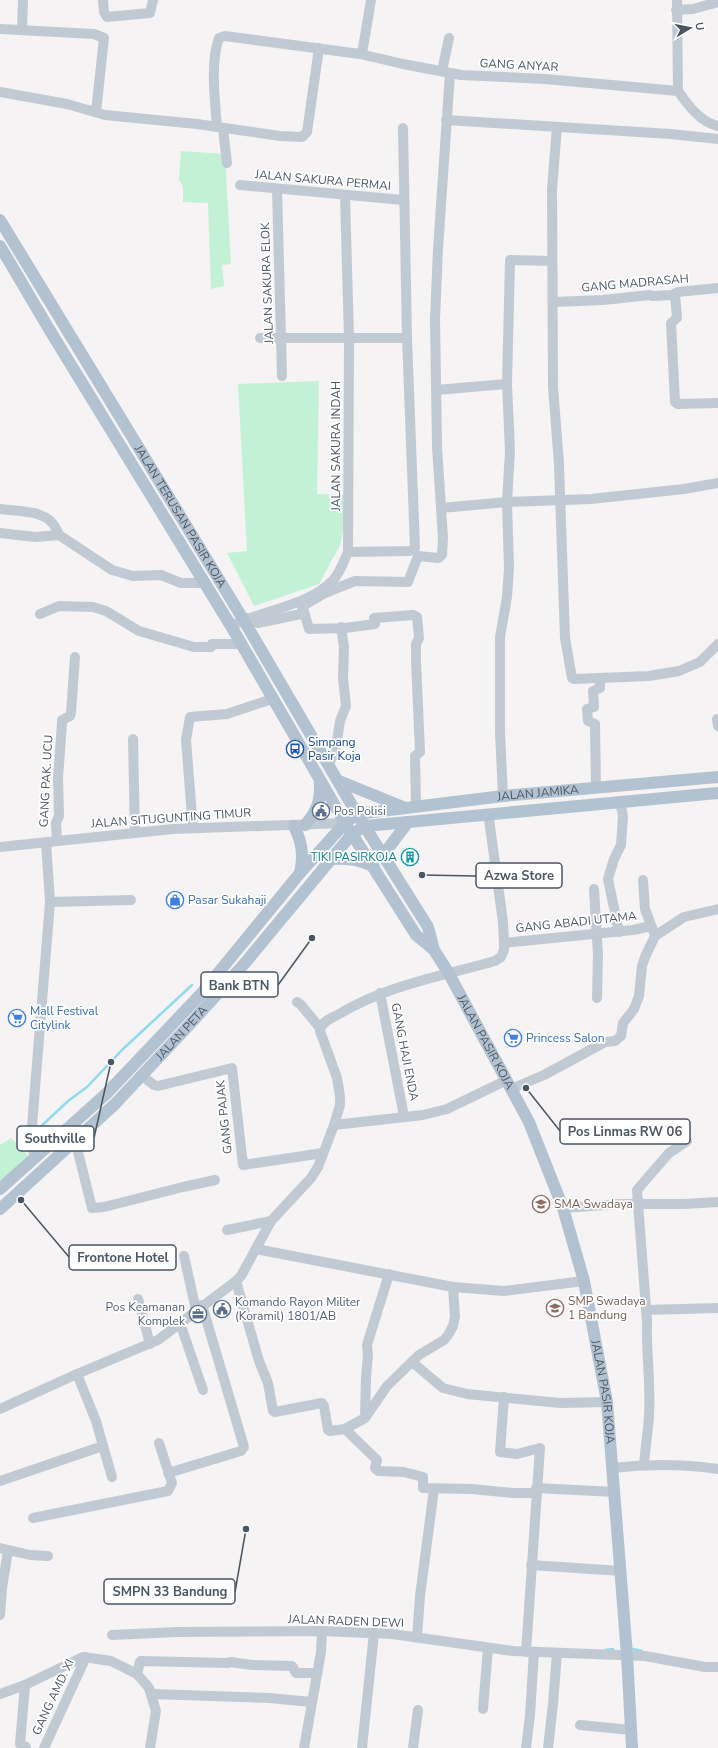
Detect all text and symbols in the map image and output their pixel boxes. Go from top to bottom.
north arrow [670,8,710,48]
text: U [691,21,707,32]
street label: GANG ANYAR [479,55,559,75]
street label: JALAN SAKURA PERMAI [253,166,392,194]
street label: JALAN SAKURA ELOK [257,222,277,345]
street label: GANG MADRASAH [581,270,689,296]
street label: JALAN SAKURA INDAH [328,381,344,512]
street label: JALAN TERUSAN PASIR KOJA [130,441,230,591]
street label: GANG PAK. UCU [36,734,56,828]
place label: Simpang Pasir Koja [308,734,361,764]
bus stop icon: Simpang Pasir Koja [285,739,305,759]
street label: JALAN JAMIKA [495,781,579,805]
public building icon: Pos Polisi [311,801,331,821]
place label: Pos Polisi [334,803,386,819]
street label: JALAN SITUGUNTING TIMUR [89,804,252,832]
building icon: TIKI PASIRKOJA [400,847,420,867]
place label: TIKI PASIRKOJA [311,849,397,865]
callout: Azwa Store [476,863,562,888]
text: Azwa Store [484,867,554,885]
shop icon: Pasar Sukahaji [165,890,185,910]
place label: Pasar Sukahaji [188,892,266,908]
street label: GANG ABADI UTAMA [515,908,638,936]
callout: Bank BTN [201,972,278,997]
text: Bank BTN [209,977,269,995]
street label: JALAN PASIR KOJA [453,991,518,1092]
street label: JALAN PETA [151,1002,211,1065]
street label: GANG HAJI ENDA [388,1002,422,1103]
place label: Mall Festival Citylink [30,1003,99,1033]
supermarket icon: Mall Festival Citylink [7,1008,27,1028]
supermarket icon: Princess Salon [503,1028,523,1048]
place label: Princess Salon [526,1030,605,1046]
street label: GANG PAJAK [212,1079,236,1155]
callout: Pos Linmas RW 06 [560,1119,690,1144]
text: Pos Linmas RW 06 [568,1123,682,1141]
callout: Southville [17,1126,94,1151]
text: Southville [24,1130,86,1148]
school or university icon: SMA Swadaya [531,1194,551,1214]
place label: SMA Swadaya [554,1196,633,1212]
callout: Frontone Hotel [69,1245,176,1270]
text: Frontone Hotel [77,1249,170,1267]
place label: SMP Swadaya 1 Bandung [568,1293,646,1323]
place label: Komando Rayon Militer (Koramil) 1801/AB [235,1294,361,1324]
school or university icon: SMP Swadaya 1 Bandung [545,1298,565,1318]
place label: Pos Keamanan Komplek [105,1299,186,1329]
public building icon: Komando Rayon Militer (Koramil) 1801/AB [212,1299,232,1319]
office icon: Pos Keamanan Komplek [188,1304,208,1324]
street label: JALAN PASIR KOJA [587,1337,618,1445]
callout: SMPN 33 Bandung [104,1579,235,1604]
text: SMPN 33 Bandung [113,1583,227,1601]
street label: JALAN RADEN DEWI [287,1611,404,1631]
street label: GANG AMD. XI [28,1656,78,1738]

